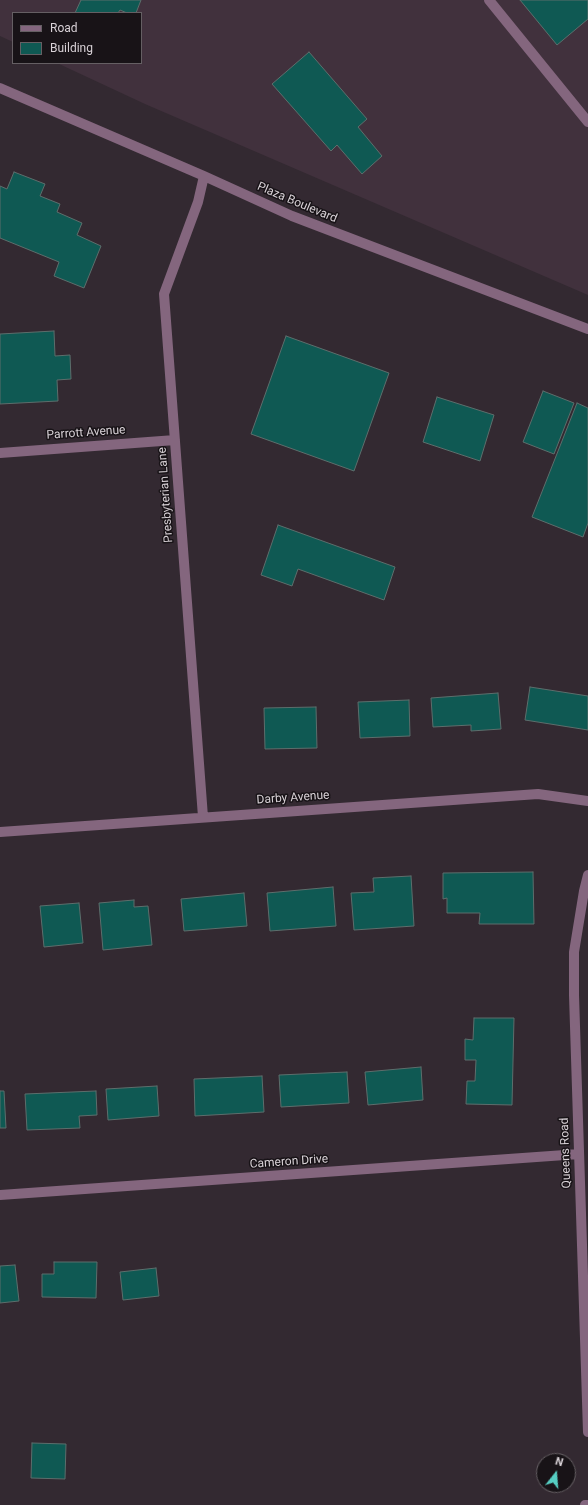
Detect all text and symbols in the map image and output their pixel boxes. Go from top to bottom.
legend [12,12,142,64]
text: Road [50,21,78,35]
text: Building [50,41,93,55]
street label: Plaza Boulevard [255,180,339,226]
street label: Parrott Avenue [46,423,126,443]
street label: Presbyterian Lane [155,447,177,543]
street label: Darby Avenue [256,788,330,808]
street label: Queens Road [558,1117,574,1189]
street label: Cameron Drive [249,1152,329,1172]
north arrow [536,1453,576,1493]
text: N [554,1455,565,1469]

